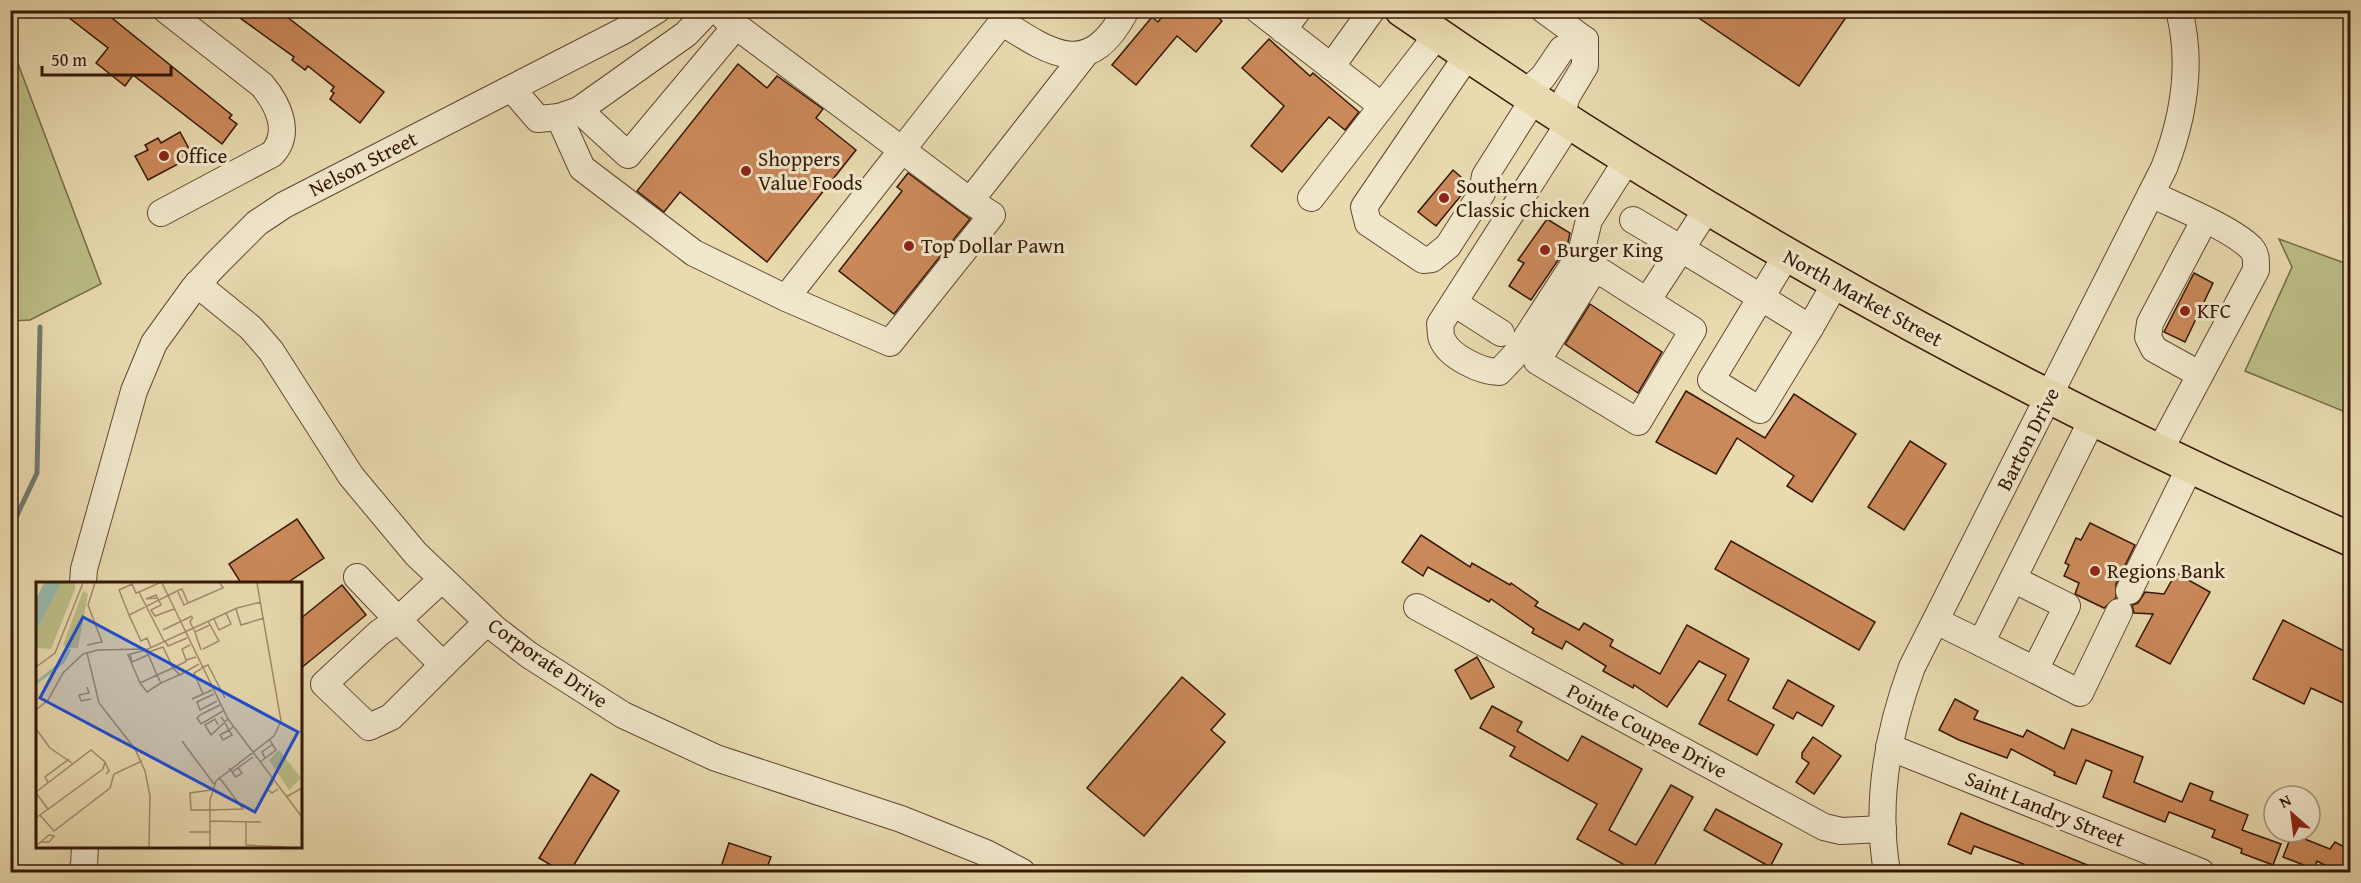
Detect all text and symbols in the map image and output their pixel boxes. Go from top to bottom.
scale bar [42,39,171,77]
text: 50 m [51,46,87,73]
street label: Nelson Street [303,123,423,204]
place label: Office [176,140,227,171]
place label: Shoppers Value Foods [758,143,863,198]
marker: Office [157,149,171,163]
marker: Shoppers Value Foods [739,164,753,178]
place label: Southern Classic Chicken [1456,170,1590,225]
marker: Southern Classic Chicken [1437,191,1451,205]
place label: Top Dollar Pawn [921,230,1065,261]
place label: Burger King [1557,234,1664,265]
marker: Top Dollar Pawn [902,239,916,253]
street label: North Market Street [1778,241,1949,355]
marker: Burger King [1538,243,1552,257]
place label: KFC [2197,295,2231,326]
marker: KFC [2178,304,2192,318]
street label: Barton Drive [1988,382,2067,496]
place label: Regions Bank [2107,555,2225,586]
marker: Regions Bank [2088,564,2102,578]
inset map [36,582,302,847]
street label: Corporate Drive [482,610,615,716]
street label: Pointe Coupee Drive [1561,675,1733,786]
street label: Saint Landry Street [1961,762,2130,855]
north arrow [2262,784,2322,844]
text: N [2275,788,2296,814]

